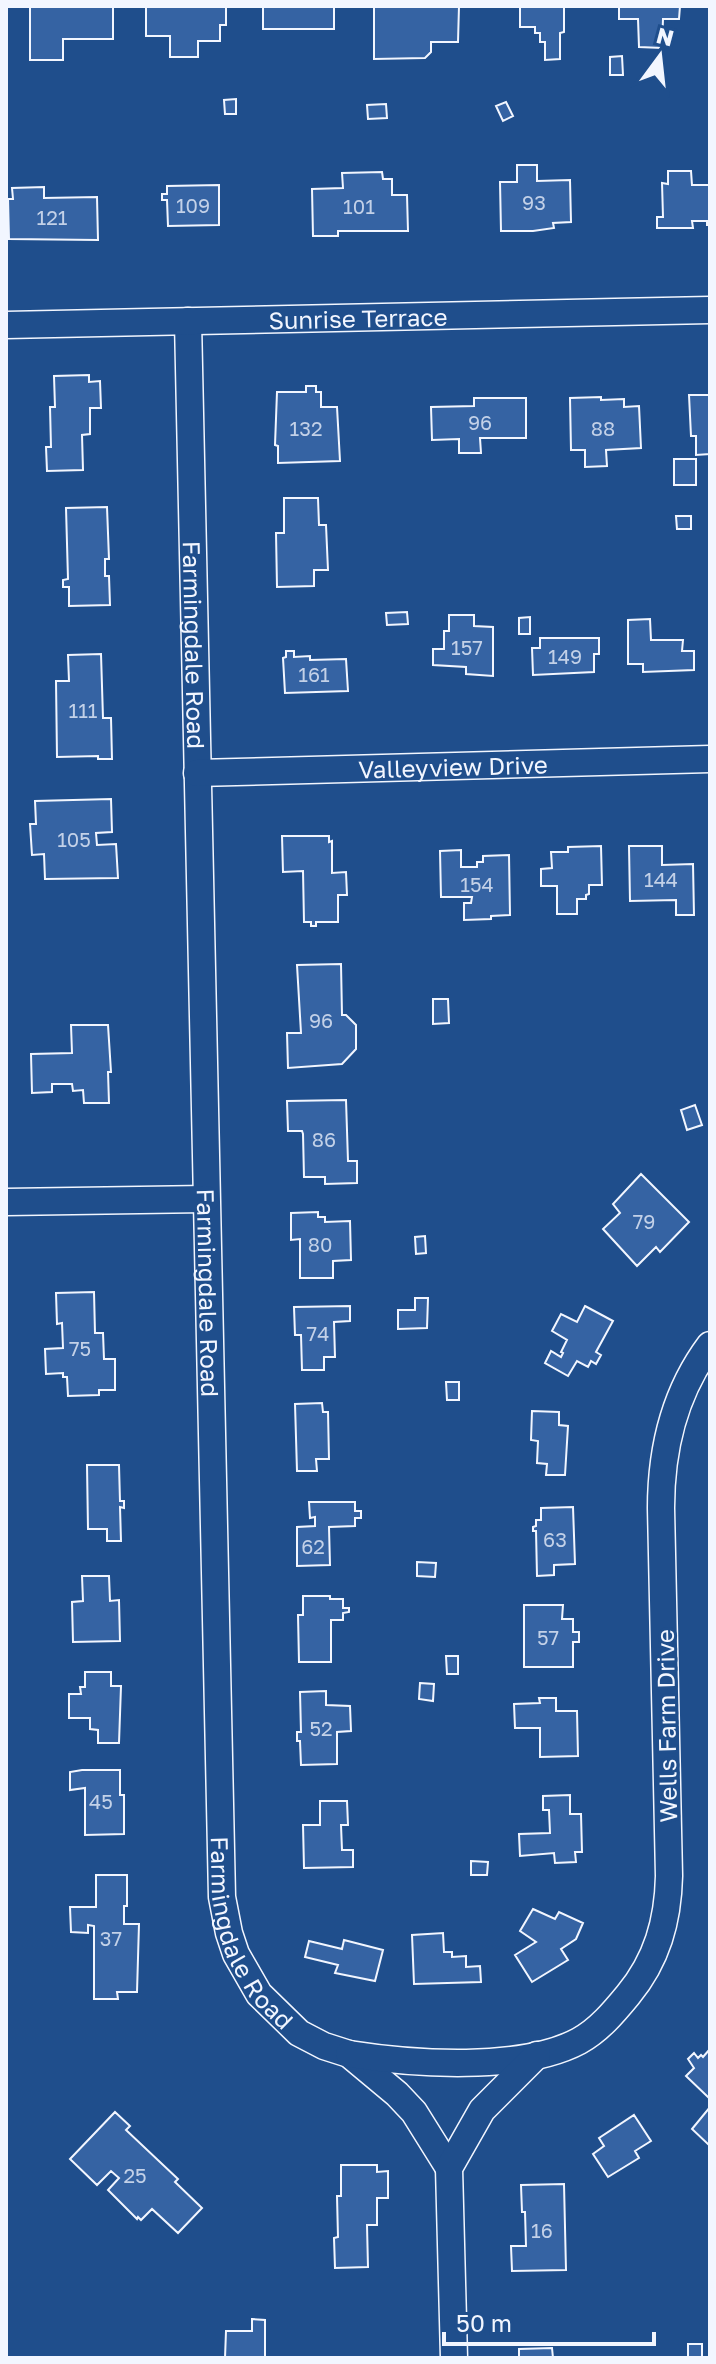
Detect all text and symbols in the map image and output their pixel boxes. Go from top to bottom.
north arrow [620,16,700,96]
text: N [654,21,677,51]
house number: 93 [522,190,546,214]
house number: 109 [176,193,210,217]
house number: 101 [343,194,375,218]
house number: 121 [37,205,68,229]
street label: Sunrise Terrace [268,301,448,334]
house number: 96 [468,410,492,434]
house number: 132 [290,416,323,440]
house number: 88 [591,416,615,440]
street label: Farmingdale Road [178,540,212,749]
house number: 157 [451,635,483,659]
house number: 149 [548,644,582,668]
house number: 161 [298,662,330,686]
house number: 111 [68,698,98,722]
street label: Valleyview Drive [358,749,548,783]
house number: 105 [57,827,91,851]
house number: 144 [644,867,678,891]
house number: 154 [460,872,494,896]
house number: 96 [309,1008,333,1032]
house number: 86 [312,1127,336,1151]
street label: Farmingdale Road [192,1188,226,1397]
house number: 79 [633,1209,655,1233]
house number: 80 [308,1232,332,1256]
house number: 74 [307,1321,329,1345]
house number: 75 [69,1336,91,1360]
house number: 63 [543,1527,567,1551]
house number: 62 [301,1534,325,1558]
house number: 57 [537,1625,559,1649]
street label: Wells Farm Drive [650,1629,682,1823]
house number: 52 [309,1716,333,1740]
house number: 45 [89,1789,113,1813]
street label: Farmingdale Road [206,1836,300,2034]
house number: 37 [100,1926,122,1950]
house number: 25 [123,2163,147,2187]
house number: 16 [531,2218,553,2242]
scale bar [444,2296,654,2346]
text: 50 m [456,2308,512,2337]

